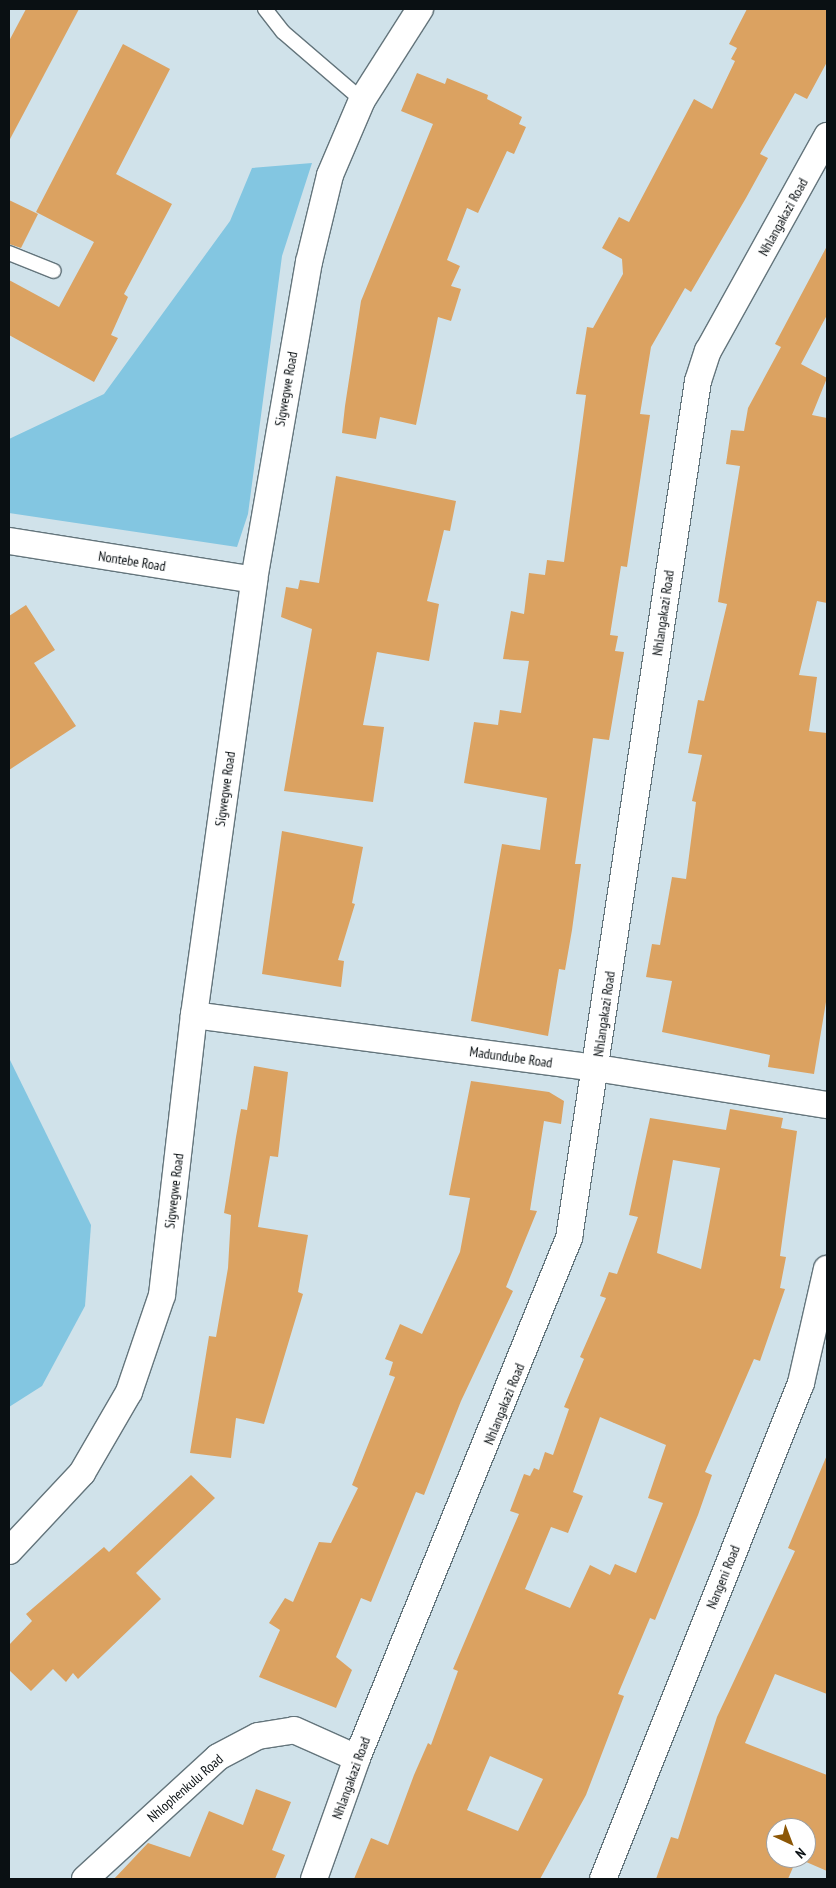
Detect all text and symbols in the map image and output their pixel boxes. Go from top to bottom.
street label: Nhlangakazi Road [755,175,811,259]
street label: Sigwegwe Road [271,350,301,428]
street label: Nontebe Road [97,547,167,575]
street label: Nhlangakazi Road [649,569,677,657]
street label: Sigwegwe Road [211,750,239,828]
street label: Nhlangakazi Road [590,970,618,1058]
street label: Madundube Road [468,1043,554,1071]
street label: Sigwegwe Road [161,1152,187,1230]
street label: Nhlangakazi Road [480,1361,528,1447]
street label: Nangeni Road [703,1543,743,1611]
street label: Nhlangakazi Road [328,1735,374,1821]
street label: Nhlophenkulu Road [144,1751,226,1825]
north arrow [766,1818,816,1868]
text: N [792,1844,809,1862]

